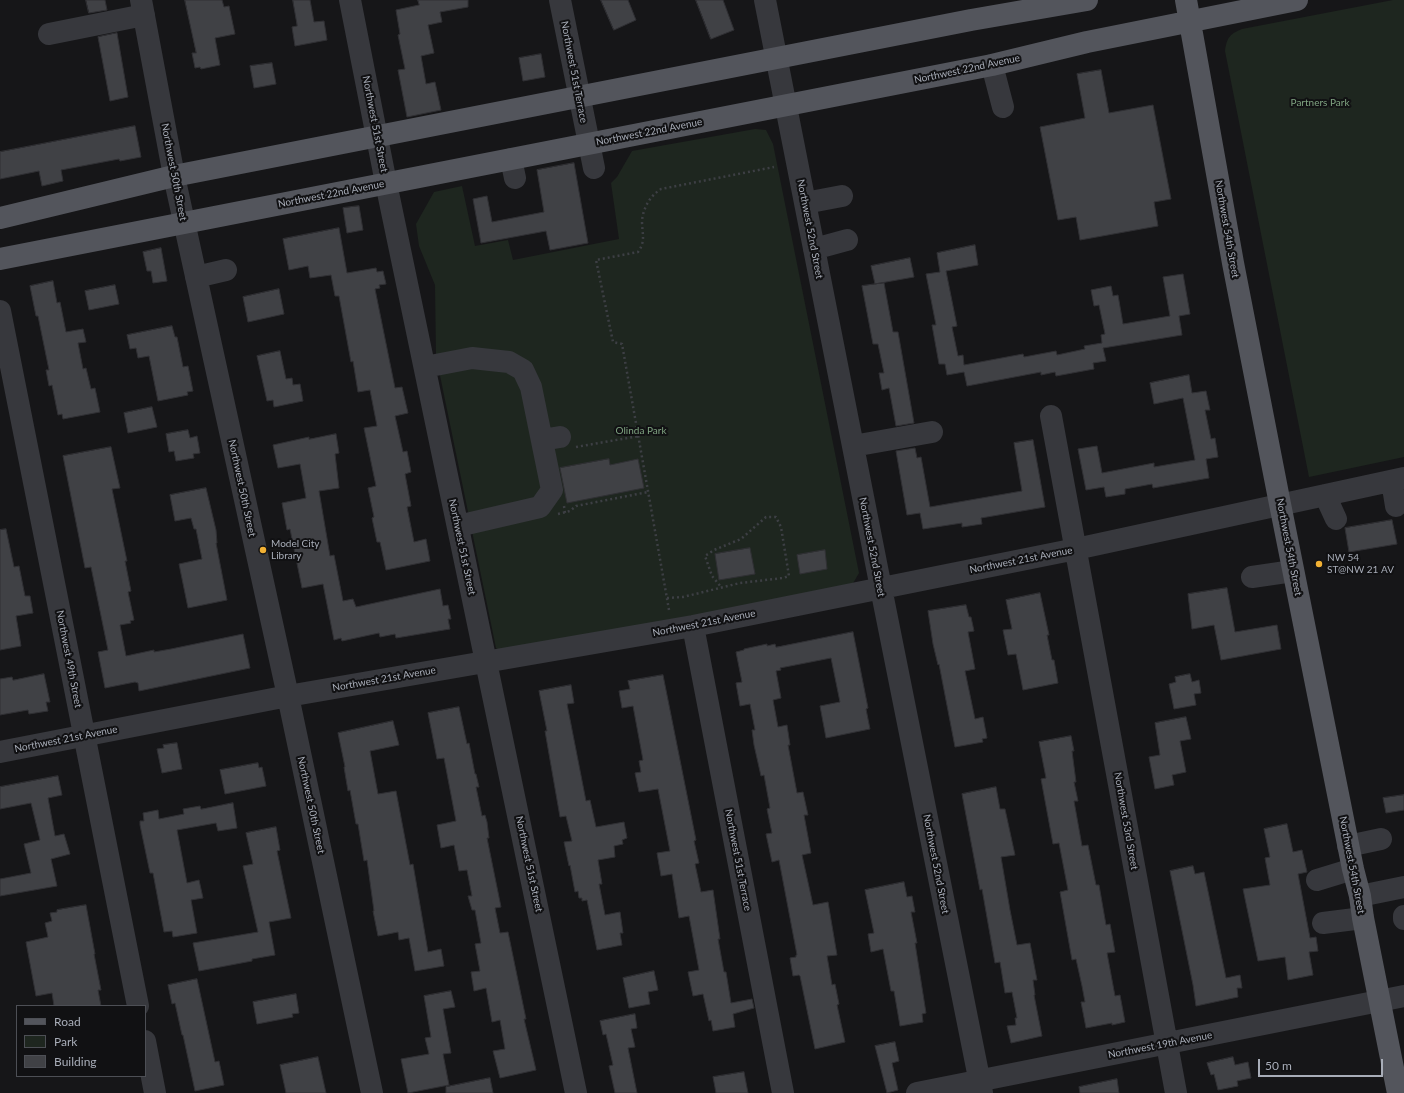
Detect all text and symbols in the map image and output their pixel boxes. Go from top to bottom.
street label: Northwest 51st Terrace [558,20,590,124]
street label: Northwest 22nd Avenue [913,52,1021,86]
street label: Northwest 51st Street [360,75,390,173]
park label: Partners Park [1291,97,1349,109]
street label: Northwest 22nd Avenue [595,116,703,148]
street label: Northwest 50th Street [159,122,189,222]
street label: Northwest 22nd Avenue [277,178,385,210]
street label: Northwest 52nd Street [794,178,826,280]
street label: Northwest 54th Street [1212,179,1242,279]
park label: Olinda Park [616,425,666,437]
street label: Northwest 50th Street [226,438,258,538]
street label: Northwest 52nd Street [856,496,888,598]
street label: Northwest 54th Street [1274,497,1304,597]
street label: Northwest 51st Street [446,498,478,596]
place label: Model City Library [271,538,319,562]
street label: Northwest 21st Avenue [968,544,1074,576]
marker: Model City Library [258,545,268,555]
place label: NW 54 ST@NW 21 AV [1327,552,1394,576]
marker: NW 54 ST@NW 21 AV [1314,559,1324,569]
street label: Northwest 21st Avenue [651,607,757,639]
street label: Northwest 49th Street [54,609,84,709]
street label: Northwest 21st Avenue [331,664,437,694]
street label: Northwest 21st Avenue [13,723,119,755]
street label: Northwest 50th Street [295,755,327,855]
street label: Northwest 53rd Street [1111,771,1141,871]
street label: Northwest 51st Terrace [722,808,754,912]
street label: Northwest 52nd Street [920,813,952,915]
street label: Northwest 51st Street [513,815,545,913]
street label: Northwest 54th Street [1337,815,1367,915]
legend [16,1005,146,1077]
text: Road [54,1014,81,1029]
street label: Northwest 19th Avenue [1107,1029,1213,1061]
text: Park [54,1034,77,1049]
scale bar [1260,1051,1385,1077]
text: Building [54,1054,97,1069]
text: 50 m [1265,1058,1292,1073]

